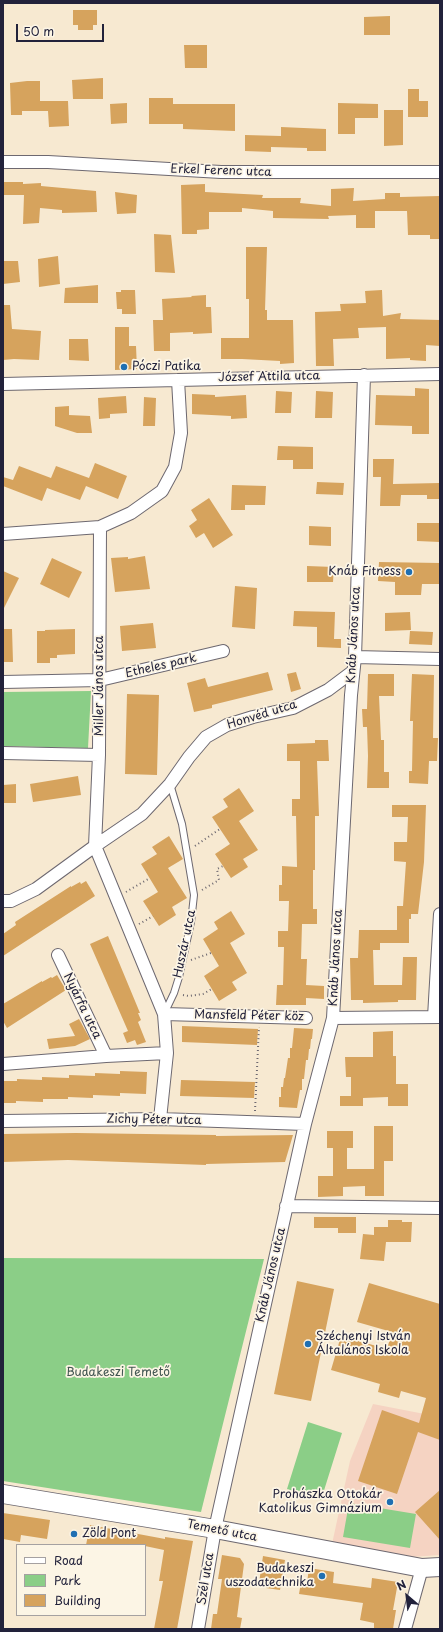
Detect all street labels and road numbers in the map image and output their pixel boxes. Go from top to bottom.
street label: Erkel Ferenc utca [170,162,272,180]
street label: József Attila utca [218,369,320,385]
street label: Knáb János utca [344,586,364,684]
street label: Miller János utca [93,636,107,736]
street label: Etheles park [124,651,198,681]
street label: Honvéd utca [225,698,299,732]
street label: Huszár utca [171,909,199,979]
street label: Knáb János utca [326,909,346,1007]
street label: Nyárfa utca [60,971,104,1041]
street label: Mansfeld Péter köz [194,1008,304,1024]
street label: Zichy Péter utca [106,1112,202,1128]
street label: Knáb János utca [253,1226,289,1324]
street label: Temető utca [186,1517,258,1545]
street label: Szél utca [195,1552,217,1606]

